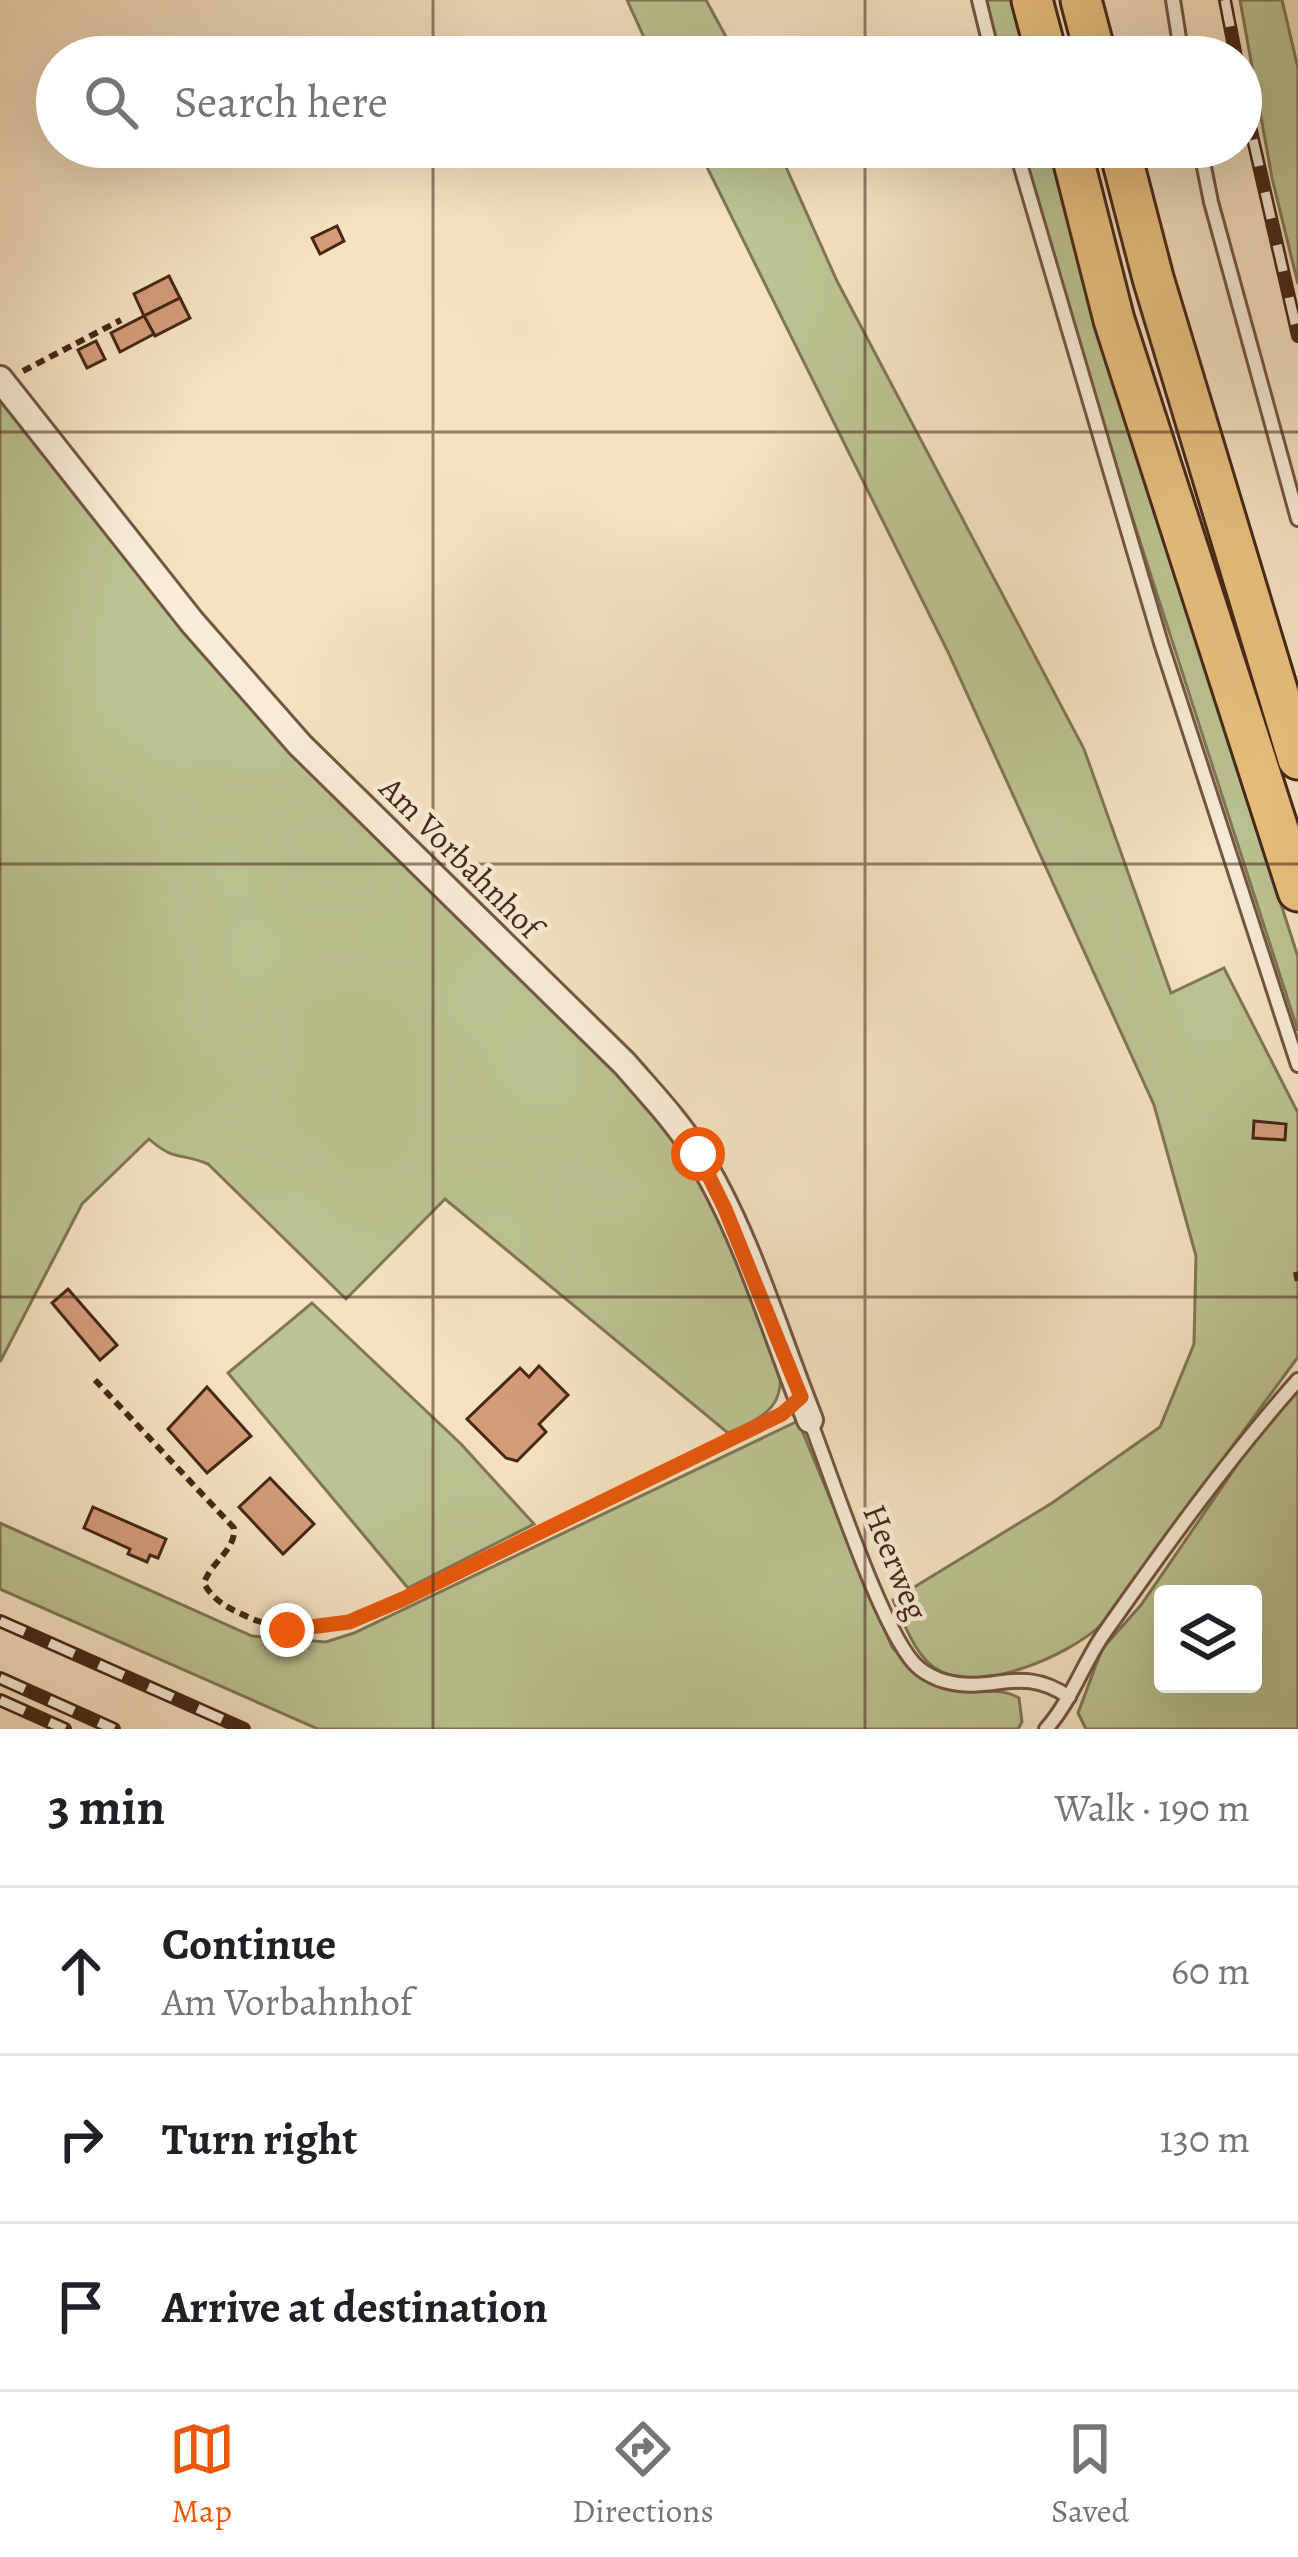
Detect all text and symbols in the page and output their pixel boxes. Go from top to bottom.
search box [36,36,1262,168]
icon: search [78,69,144,135]
text: Search here [174,71,388,133]
street label: Am Vorbahnhof [369,765,555,951]
route start [671,1127,725,1181]
street label: Heerweg [853,1498,940,1627]
map controls [1154,1585,1262,1693]
button: layers [1154,1585,1262,1693]
route end [260,1603,314,1657]
text: 3 min [48,1772,165,1842]
text: Walk · 190 m [1054,1781,1250,1834]
text: Continue [162,1913,336,1975]
icon: ahead [48,1938,114,2004]
text: 60 m [1171,1944,1250,1997]
text: Am Vorbahnhof [162,1975,413,2028]
icon: right [48,2106,114,2172]
text: Turn right [162,2108,357,2170]
text: 130 m [1159,2112,1250,2165]
icon: arrive [48,2274,114,2340]
text: Arrive at destination [162,2276,548,2338]
tab: Map [169,2416,235,2533]
tab: Directions [572,2416,714,2533]
tab: Saved [1051,2416,1129,2533]

